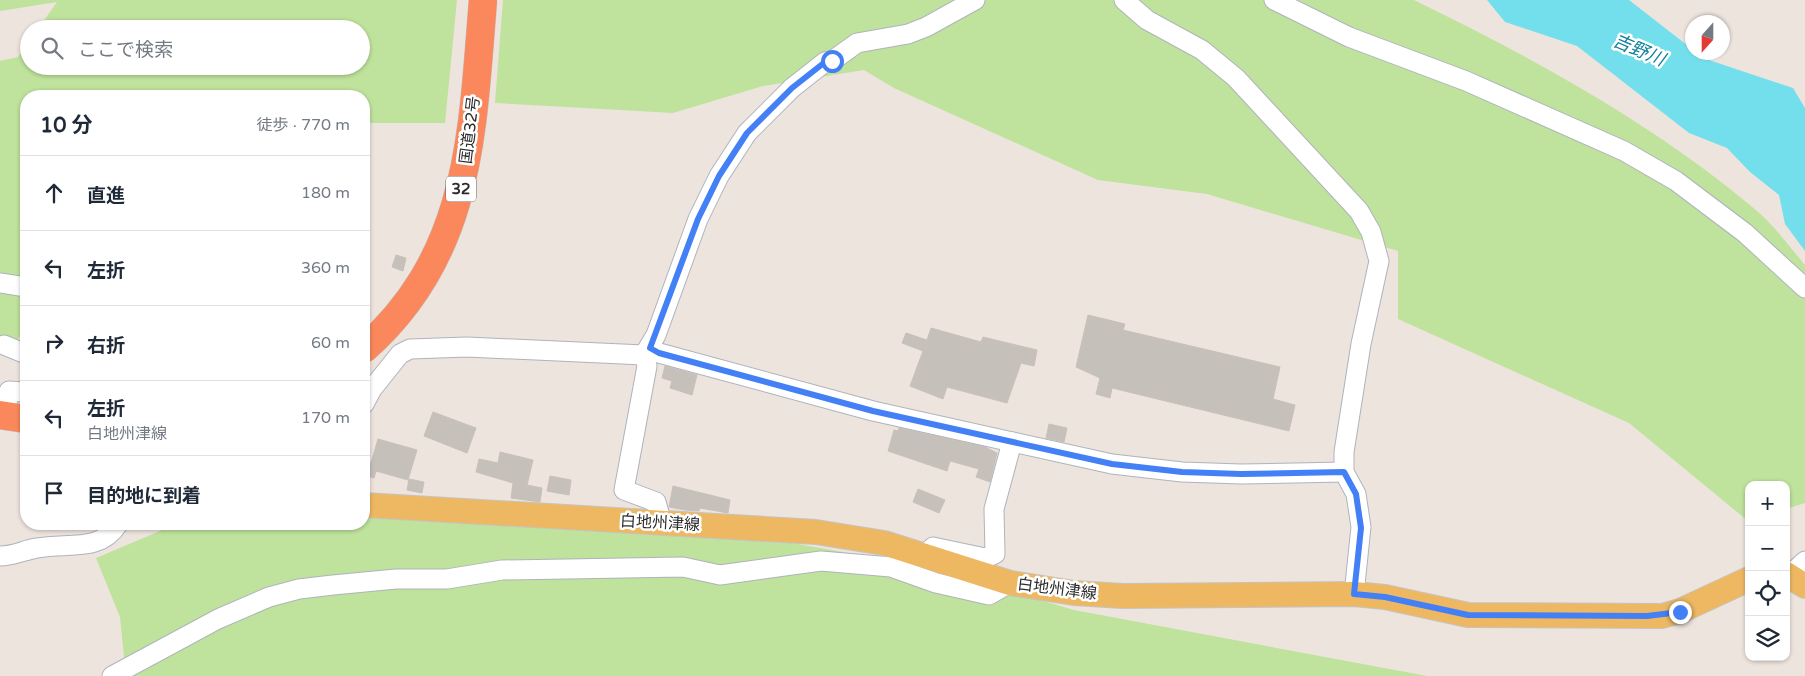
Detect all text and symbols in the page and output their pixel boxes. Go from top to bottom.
north arrow [1685,15,1730,60]
search box [20,20,370,75]
water label: 吉野川 [1610,29,1670,71]
icon: search [38,34,66,62]
text: ここで検索 [78,39,173,61]
route start [821,50,844,73]
street label: 国道32号 [456,95,484,165]
text: 10 分 [40,113,93,138]
text: 徒歩 · 770 m [257,115,350,135]
road number: 32 [446,176,476,202]
icon: ahead [40,179,68,207]
text: 180 m [301,183,350,203]
text: 直進 [87,185,125,207]
icon: left [40,254,68,282]
text: 360 m [301,258,350,278]
text: 左折 [87,260,125,282]
icon: right [40,329,68,357]
text: 60 m [311,333,350,353]
text: 右折 [87,335,125,357]
text: 左折 [87,398,125,420]
icon: left [40,404,68,432]
text: 170 m [301,408,350,428]
text: 白地州津線 [87,424,167,444]
icon: arrive [40,479,68,507]
map controls [1745,481,1790,661]
button: + [1745,481,1790,526]
text: 目的地に到着 [87,485,201,507]
street label: 白地州津線 [620,511,700,535]
button: − [1745,526,1790,571]
button: locate [1745,571,1790,616]
street label: 白地州津線 [1016,574,1098,604]
route end [1669,601,1692,624]
button: layers [1745,616,1790,661]

